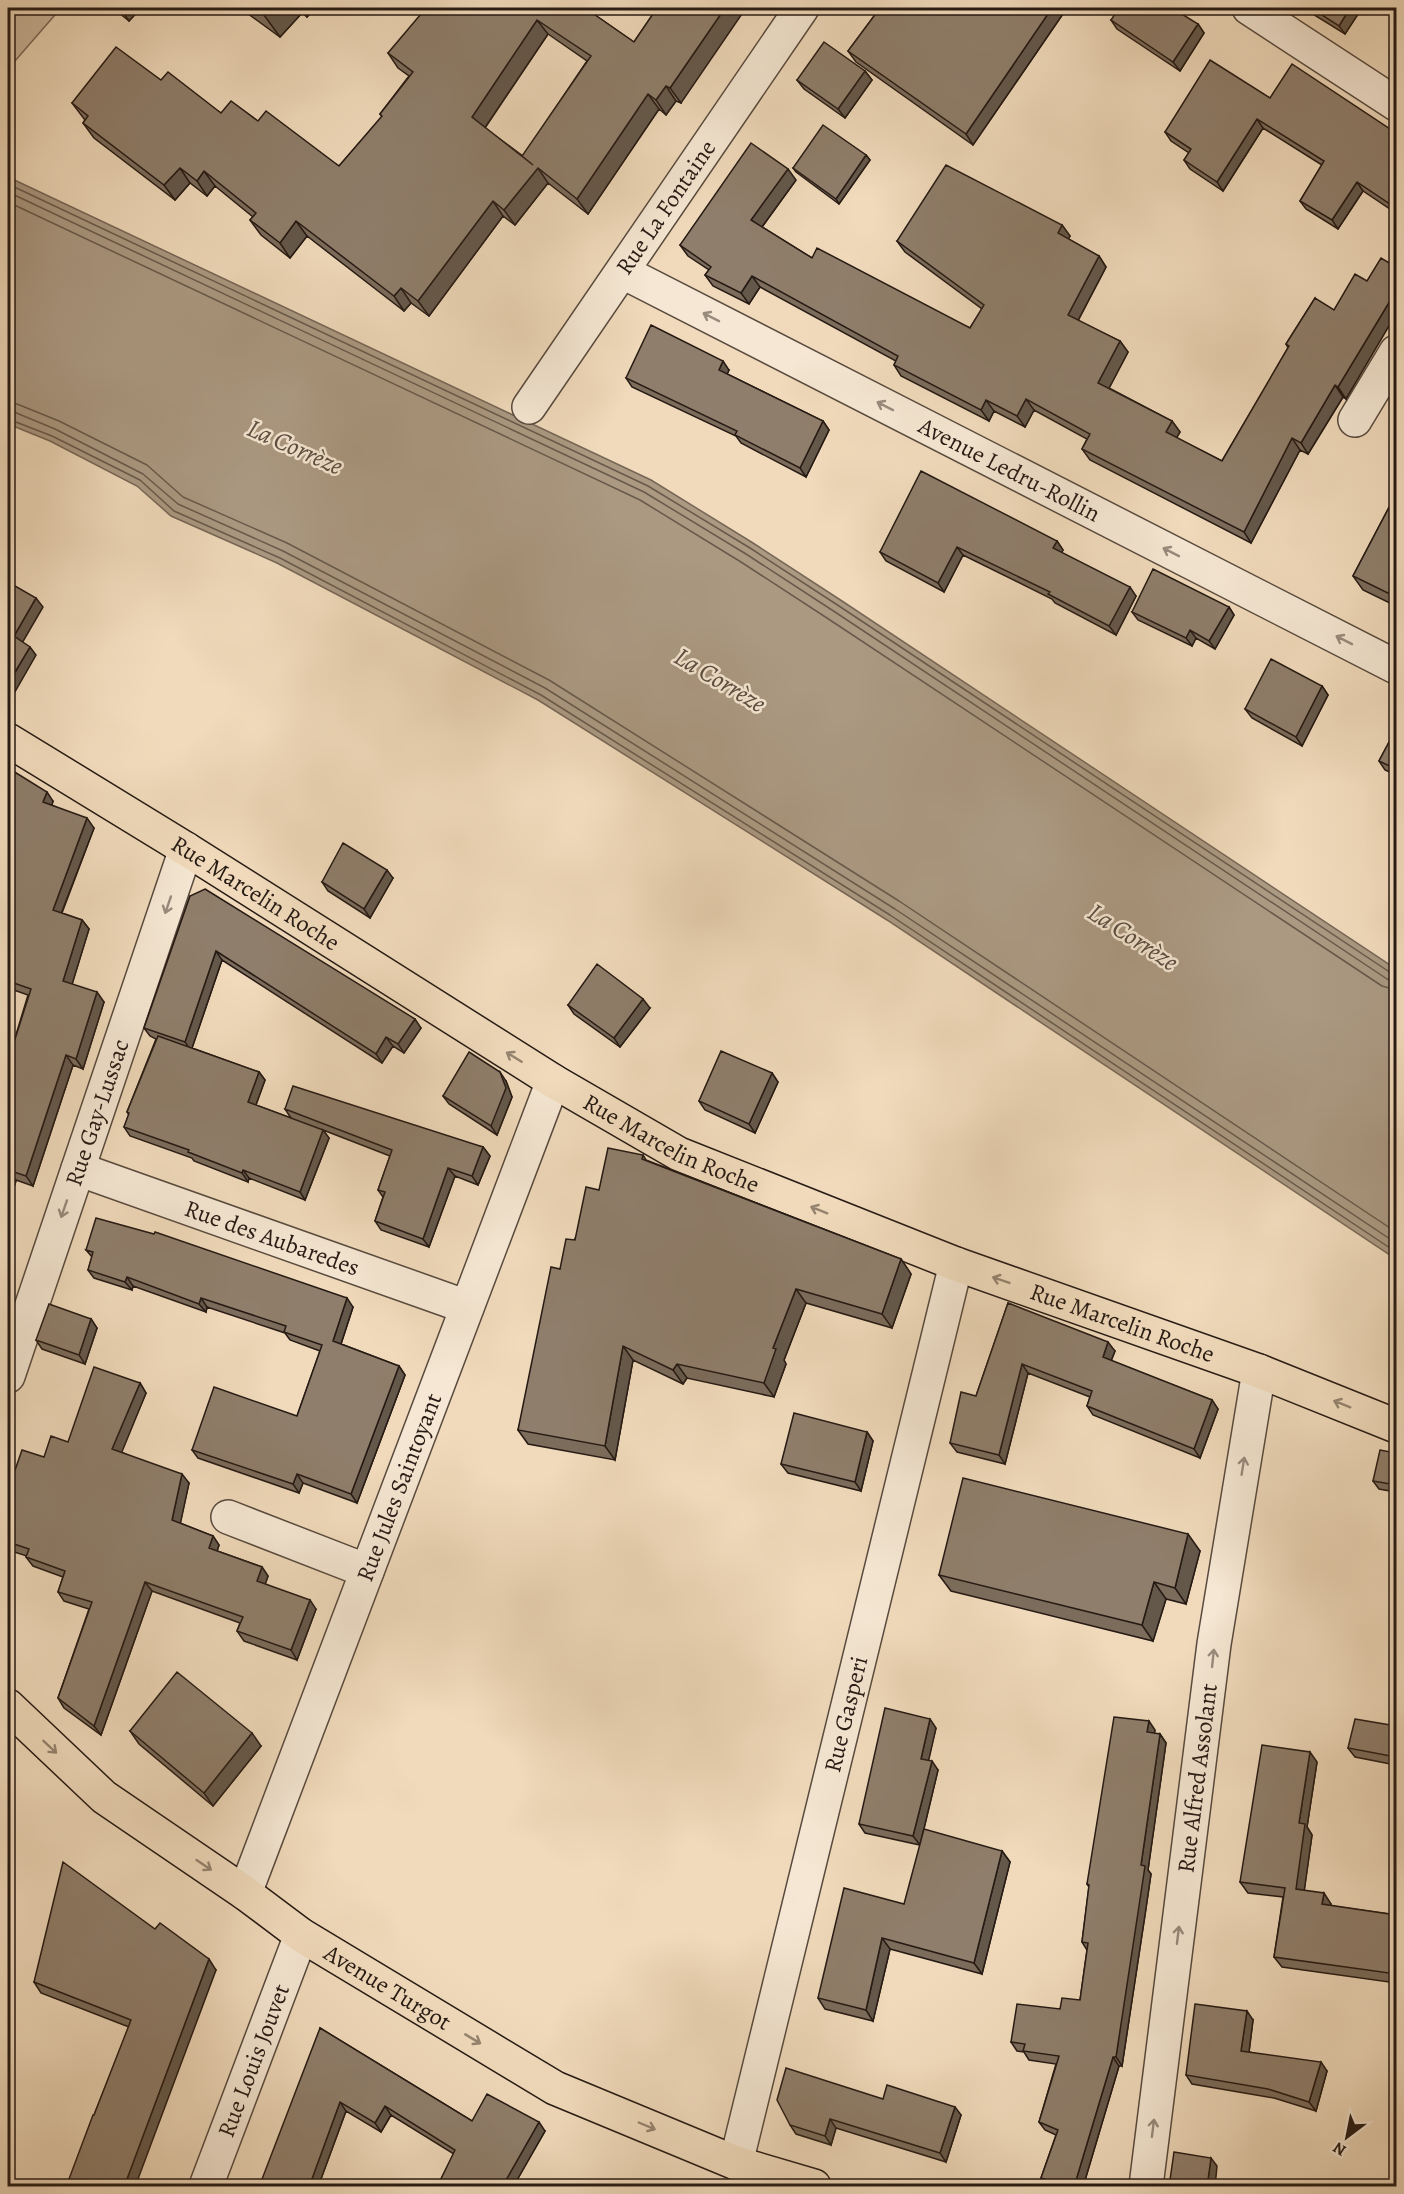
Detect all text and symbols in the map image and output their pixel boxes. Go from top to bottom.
street label: Rue La Fontaine [608,134,723,281]
one-way arrow [703,311,720,323]
one-way arrow [876,400,894,411]
street label: Avenue Ledru-Rollin [912,409,1106,529]
water label: La Corrèze [242,410,348,484]
one-way arrow [1162,545,1180,557]
one-way arrow [1336,634,1354,645]
water label: La Corrèze [668,639,772,721]
street label: Rue Marcelin Roche [165,828,346,958]
one-way arrow [161,895,172,914]
water label: La Corrèze [1081,895,1185,979]
street label: Rue Gay-Lussac [57,1035,137,1190]
one-way arrow [507,1051,523,1063]
street label: Rue Marcelin Roche [577,1086,764,1200]
street label: Rue des Aubaredes [180,1192,364,1284]
one-way arrow [58,1199,69,1218]
one-way arrow [810,1204,829,1215]
one-way arrow [992,1274,1011,1285]
street label: Rue Marcelin Roche [1026,1275,1219,1370]
street label: Rue Jules Saintoyant [349,1388,449,1586]
one-way arrow [1333,1398,1352,1409]
one-way arrow [1238,1456,1249,1476]
one-way arrow [1208,1649,1219,1669]
street label: Rue Gasperi [816,1653,875,1776]
street label: Rue Alfred Assolant [1169,1682,1225,1875]
one-way arrow [42,1740,57,1754]
one-way arrow [195,1859,211,1871]
one-way arrow [1173,1926,1184,1946]
street label: Avenue Turgot [317,1936,457,2038]
street label: Rue Louis Jouvet [210,1979,297,2142]
one-way arrow [464,2033,481,2045]
north arrow [1317,2107,1377,2167]
one-way arrow [1148,2119,1159,2139]
one-way arrow [638,2121,656,2132]
text: N [1329,2136,1350,2161]

